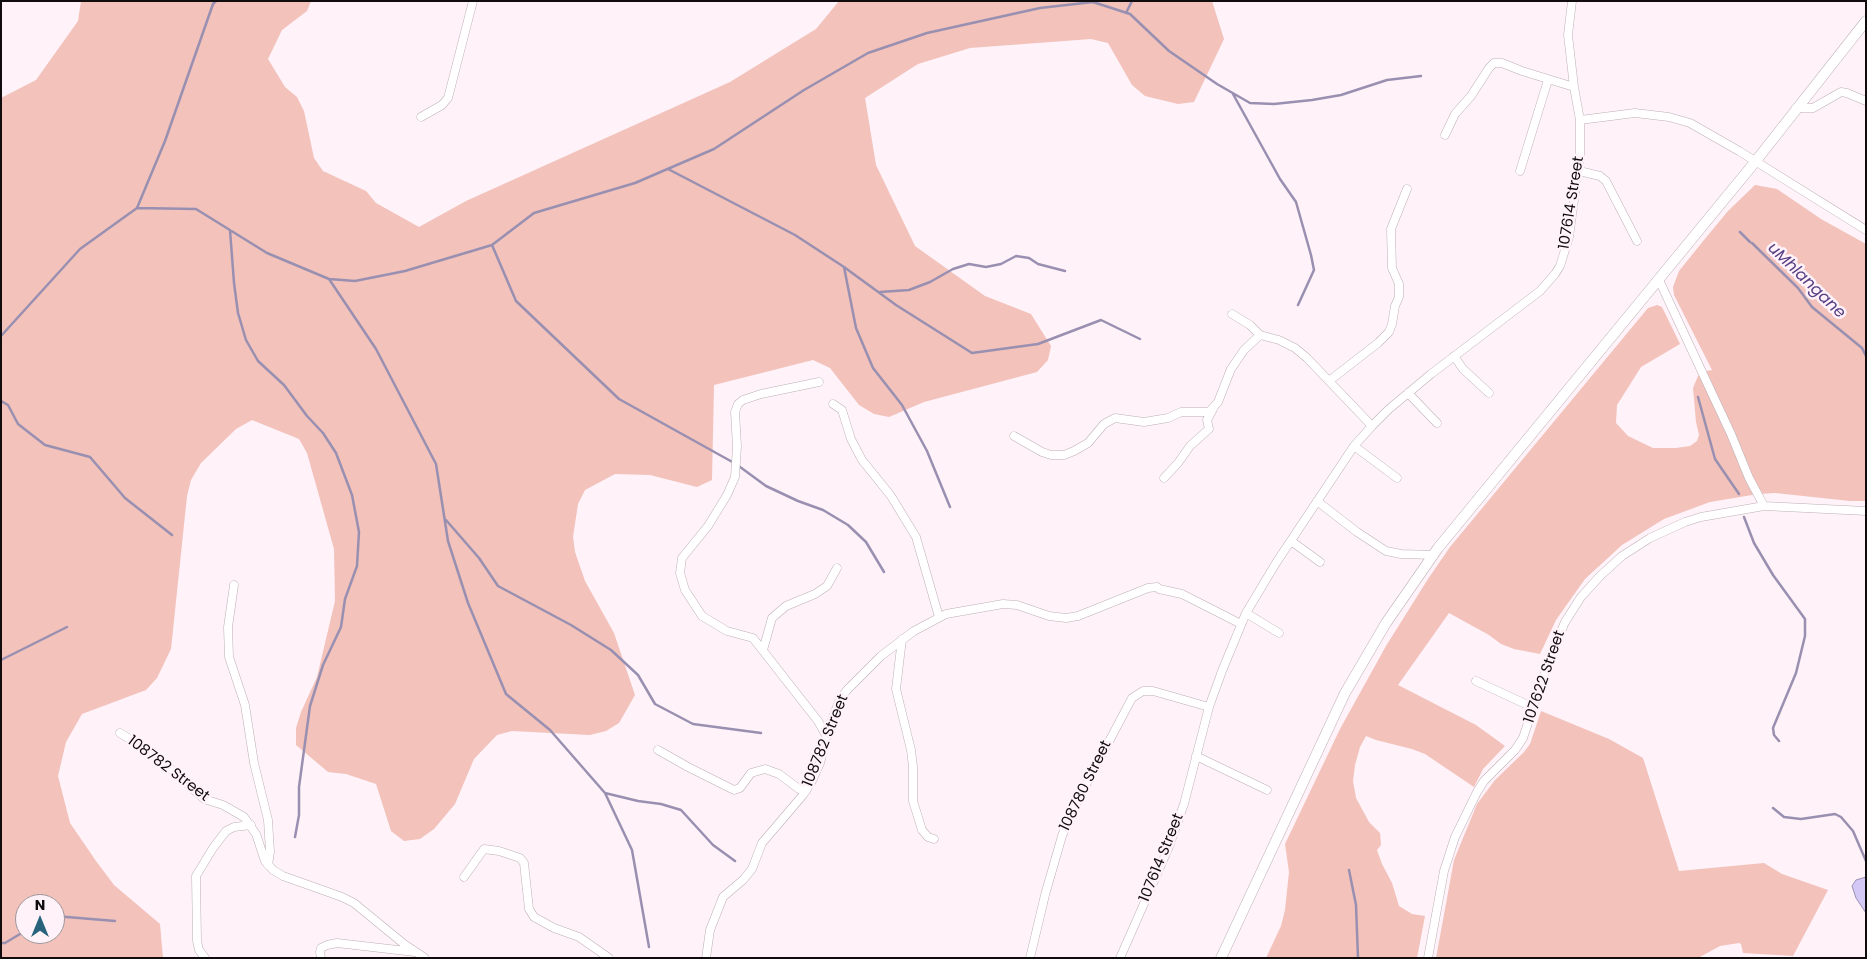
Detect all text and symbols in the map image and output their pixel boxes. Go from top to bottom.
street label: 107614 Street [1556,155,1588,251]
water label: uMhlangane [1763,239,1849,323]
street label: 107622 Street [1521,628,1569,726]
street label: 108782 Street [799,692,853,790]
street label: 108782 Street [123,732,213,806]
street label: 108780 Street [1056,738,1116,834]
street label: 107614 Street [1136,811,1188,905]
north arrow [15,894,65,944]
text: N [35,895,45,915]

